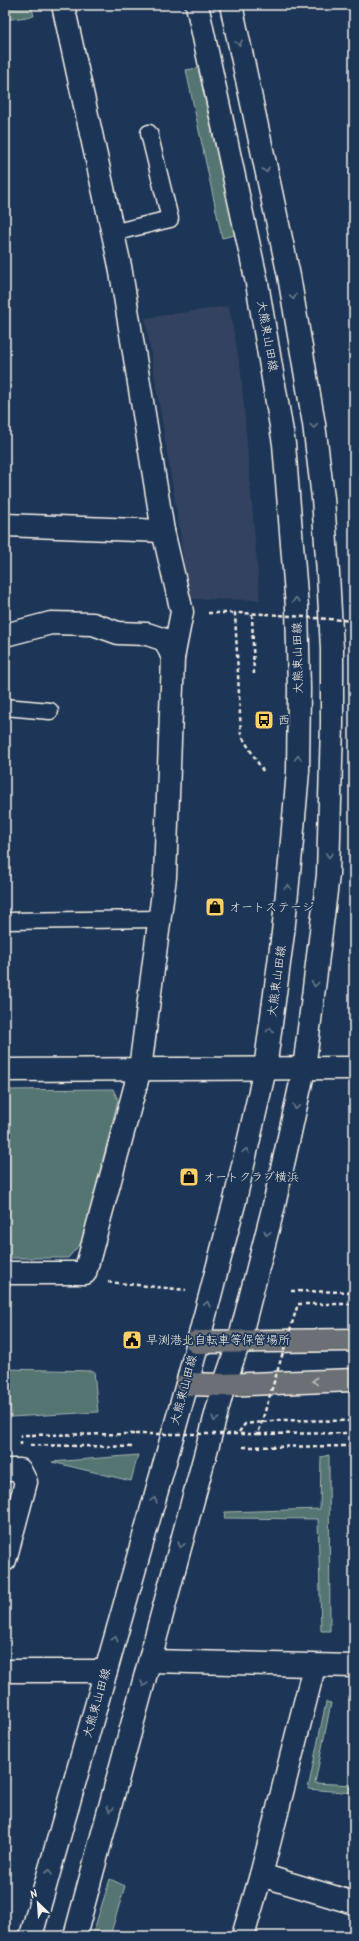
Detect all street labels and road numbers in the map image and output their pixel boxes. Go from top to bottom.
street label: 大熊東山田線 [251,299,283,373]
street label: 大熊東山田線 [288,622,308,694]
street label: 大熊東山田線 [263,944,291,1018]
street label: 大熊東山田線 [166,1353,202,1427]
street label: 大熊東山田線 [78,1666,116,1740]

